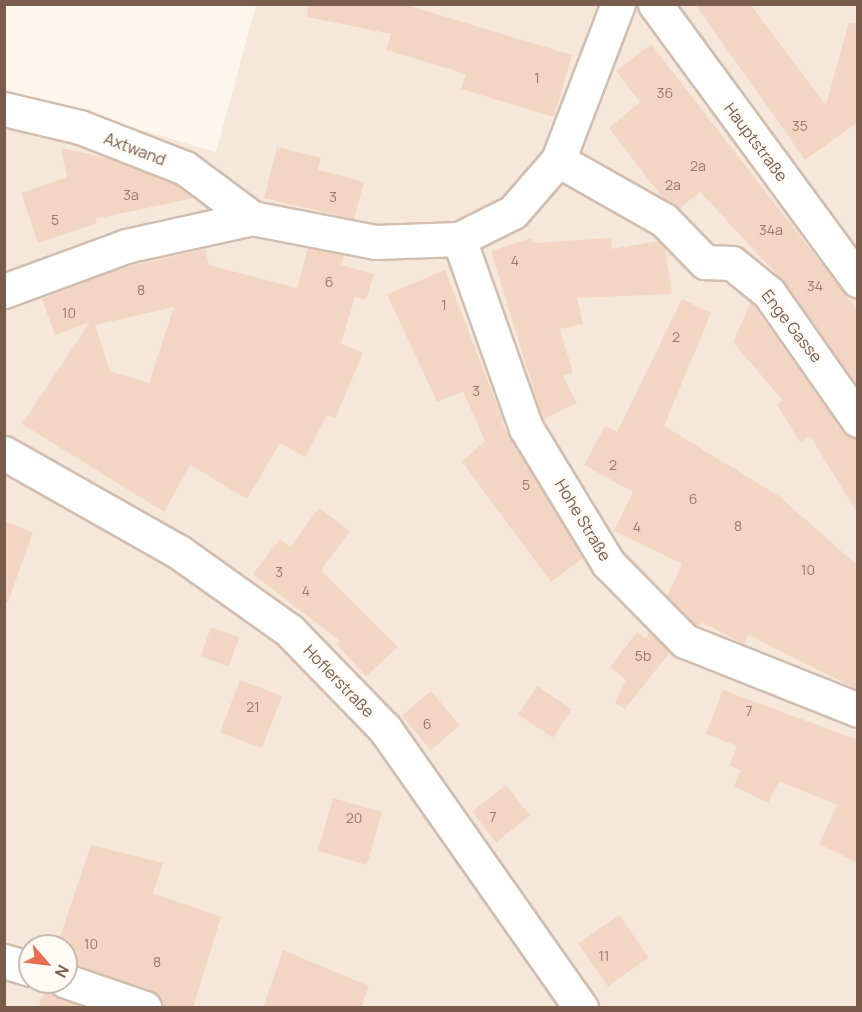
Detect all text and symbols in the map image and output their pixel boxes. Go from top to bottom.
house number: 1 [534,70,540,86]
house number: 36 [657,85,673,101]
street label: Hauptstraße [720,99,792,185]
house number: 35 [792,118,808,134]
street label: Axtwand [101,128,169,170]
house number: 2a [690,158,706,174]
house number: 2a [665,177,681,193]
house number: 3a [123,187,139,203]
house number: 3 [329,189,337,205]
house number: 5 [51,212,59,228]
house number: 34a [759,222,783,238]
house number: 4 [511,253,519,269]
house number: 6 [325,274,333,290]
house number: 34 [807,278,823,294]
house number: 8 [137,282,145,298]
street label: Enge Gasse [758,286,826,366]
house number: 1 [441,297,447,313]
house number: 10 [62,305,76,321]
house number: 2 [672,329,680,345]
house number: 3 [472,383,480,399]
house number: 2 [609,457,617,473]
street label: Hohe Straße [551,476,615,564]
house number: 5 [522,477,530,493]
house number: 6 [689,491,697,507]
house number: 8 [734,518,742,534]
house number: 4 [633,519,641,535]
house number: 10 [801,562,815,578]
house number: 3 [275,564,283,580]
house number: 4 [302,583,310,599]
street label: Hoflerstraße [300,641,378,721]
house number: 5b [635,648,651,664]
house number: 21 [246,699,260,715]
house number: 7 [745,703,753,719]
house number: 6 [423,716,431,732]
house number: 7 [489,809,497,825]
house number: 20 [346,810,362,826]
north arrow [18,934,78,994]
house number: 10 [84,936,98,952]
house number: 11 [599,948,609,964]
house number: 8 [153,954,161,970]
text: N [50,961,75,982]

